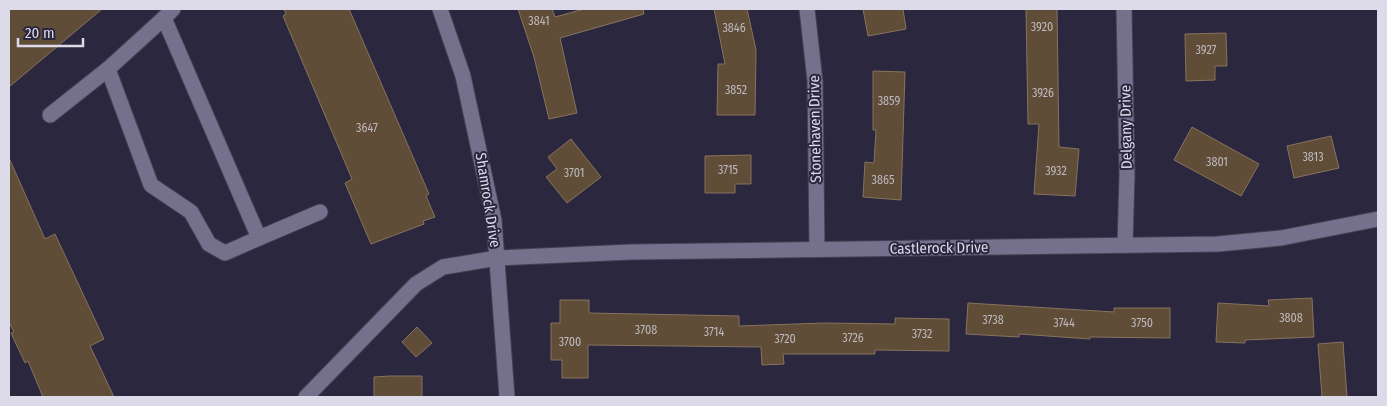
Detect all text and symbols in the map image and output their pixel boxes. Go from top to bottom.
house number: 3841 [528,14,550,28]
scale bar [18,15,82,47]
house number: 3920 [1031,20,1053,34]
house number: 3846 [722,21,746,35]
text: 20 m [25,24,55,42]
house number: 3927 [1196,43,1217,57]
street label: Stonehaven Drive [805,75,825,183]
house number: 3852 [725,83,747,97]
street label: Delgany Drive [1116,85,1136,169]
house number: 3926 [1032,86,1054,100]
house number: 3859 [878,94,900,108]
house number: 3647 [356,121,378,135]
house number: 3813 [1302,150,1324,164]
street label: Shamrock Drive [472,151,504,249]
house number: 3801 [1206,155,1228,169]
house number: 3715 [718,163,739,177]
house number: 3932 [1045,164,1067,178]
house number: 3701 [564,166,584,180]
house number: 3865 [872,173,895,187]
street label: Castlerock Drive [890,238,988,258]
house number: 3808 [1279,311,1303,325]
house number: 3738 [982,313,1004,327]
house number: 3744 [1053,316,1075,330]
house number: 3750 [1131,316,1153,330]
house number: 3708 [635,323,657,337]
house number: 3714 [704,325,724,339]
house number: 3732 [912,327,932,341]
house number: 3726 [842,331,864,345]
house number: 3720 [774,332,796,346]
house number: 3700 [559,335,581,349]

